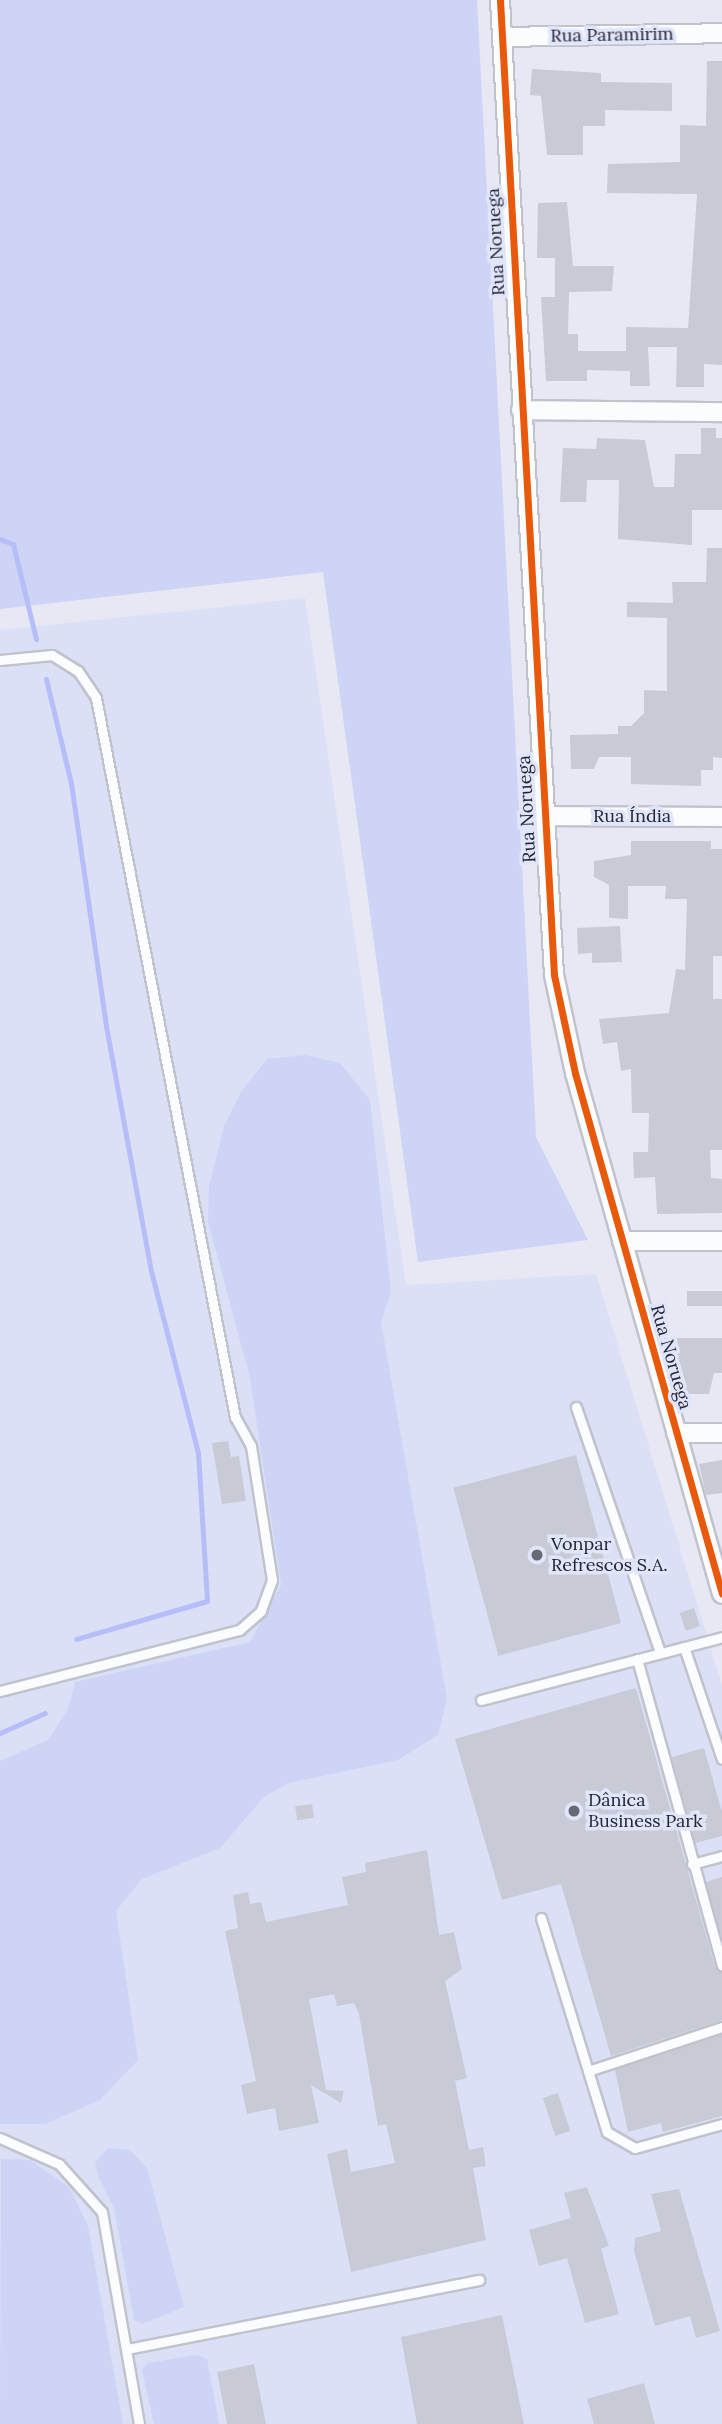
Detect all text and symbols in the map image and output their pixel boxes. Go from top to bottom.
street label: Rua Paramirim [550,23,674,47]
street label: Rua Noruega [482,188,510,296]
street label: Rua Noruega [513,755,541,863]
street label: Rua Índia [593,805,671,827]
street label: Rua Noruega [646,1302,696,1412]
place label: Vonpar Refrescos S.A. [551,1534,668,1576]
marker: Vonpar Refrescos S.A. [529,1547,545,1563]
place label: Dânica Business Park [588,1790,703,1832]
marker: Dânica Business Park [566,1803,582,1819]

